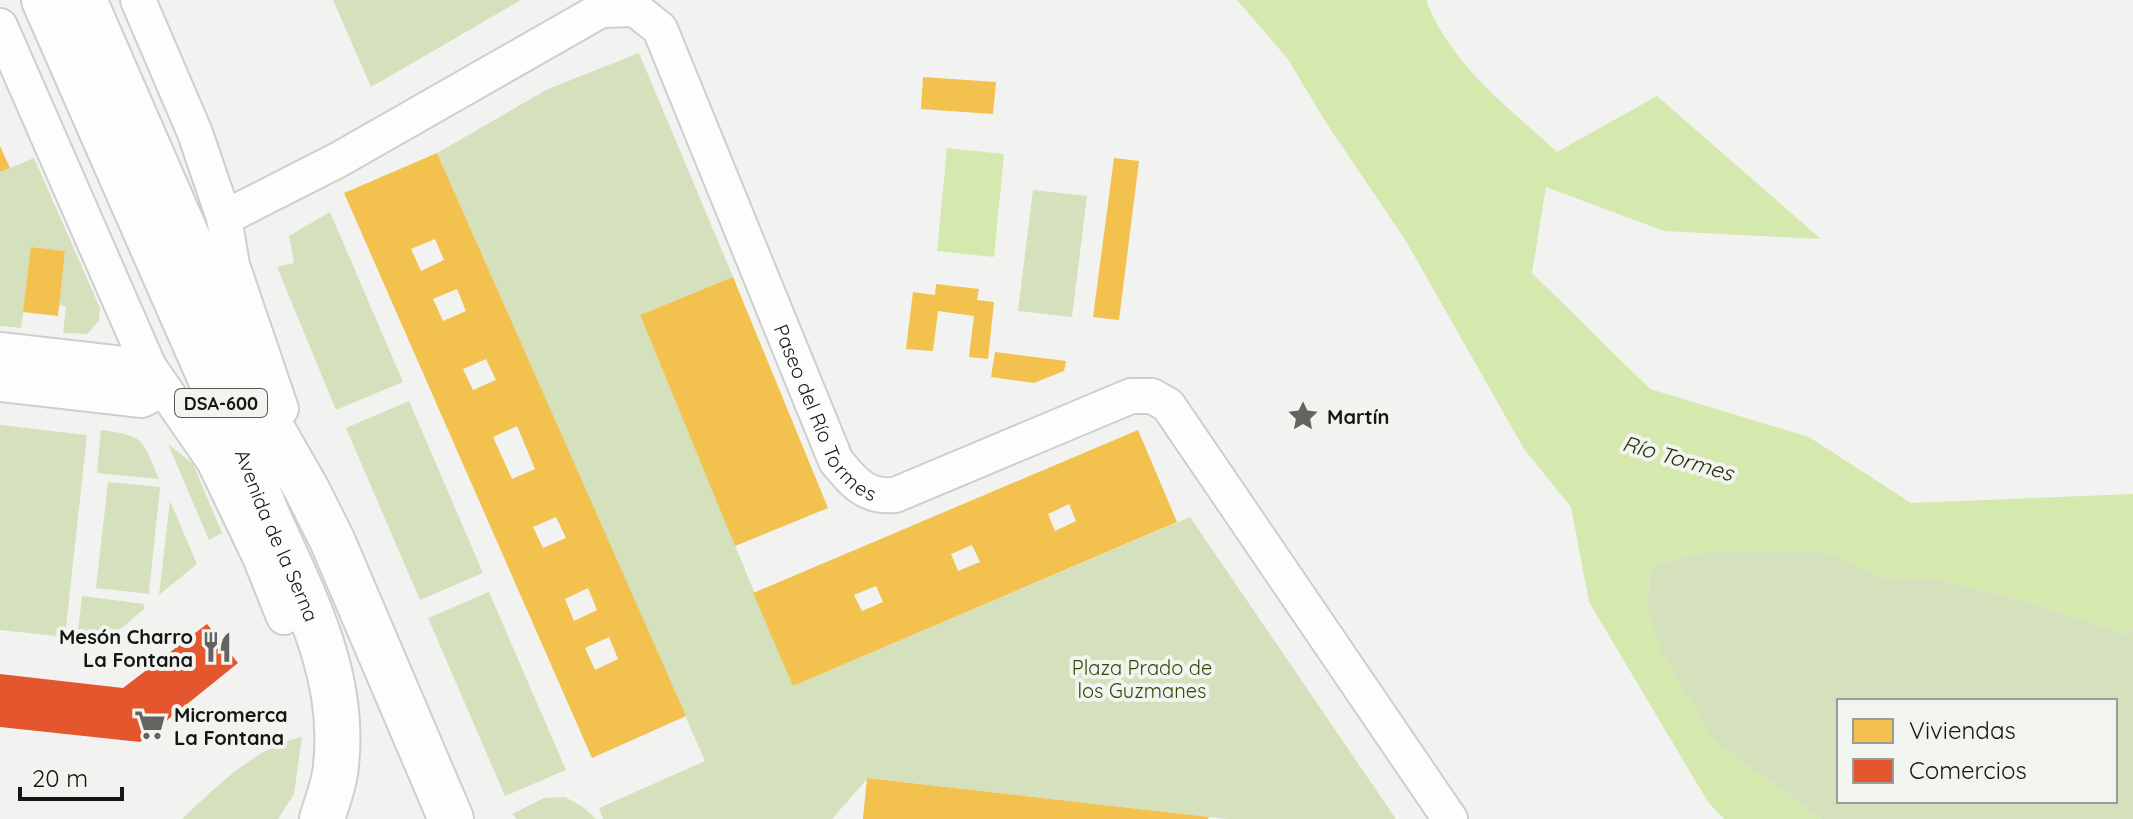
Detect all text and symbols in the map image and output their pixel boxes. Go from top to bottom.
street label: Paseo del Río Tormes [769,320,880,506]
road number: DSA-600 [175,389,267,417]
place icon: Martín [1286,399,1320,433]
place label: Martín [1327,404,1389,429]
water label: Río Tormes [1619,429,1738,488]
street label: Avenida de la Serna [230,445,325,625]
place label: Mesón Charro La Fontana [59,624,193,672]
restaurant icon: Mesón Charro La Fontana [200,630,234,664]
park label: Plaza Prado de los Guzmanes [1072,655,1212,703]
legend [1837,699,2117,803]
place label: Micromerca La Fontana [174,702,288,750]
supermarket icon: Micromerca La Fontana [133,708,167,742]
text: Viviendas [1909,715,2016,745]
scale bar [20,751,122,801]
text: Comercios [1909,755,2027,785]
text: 20 m [32,763,88,793]

